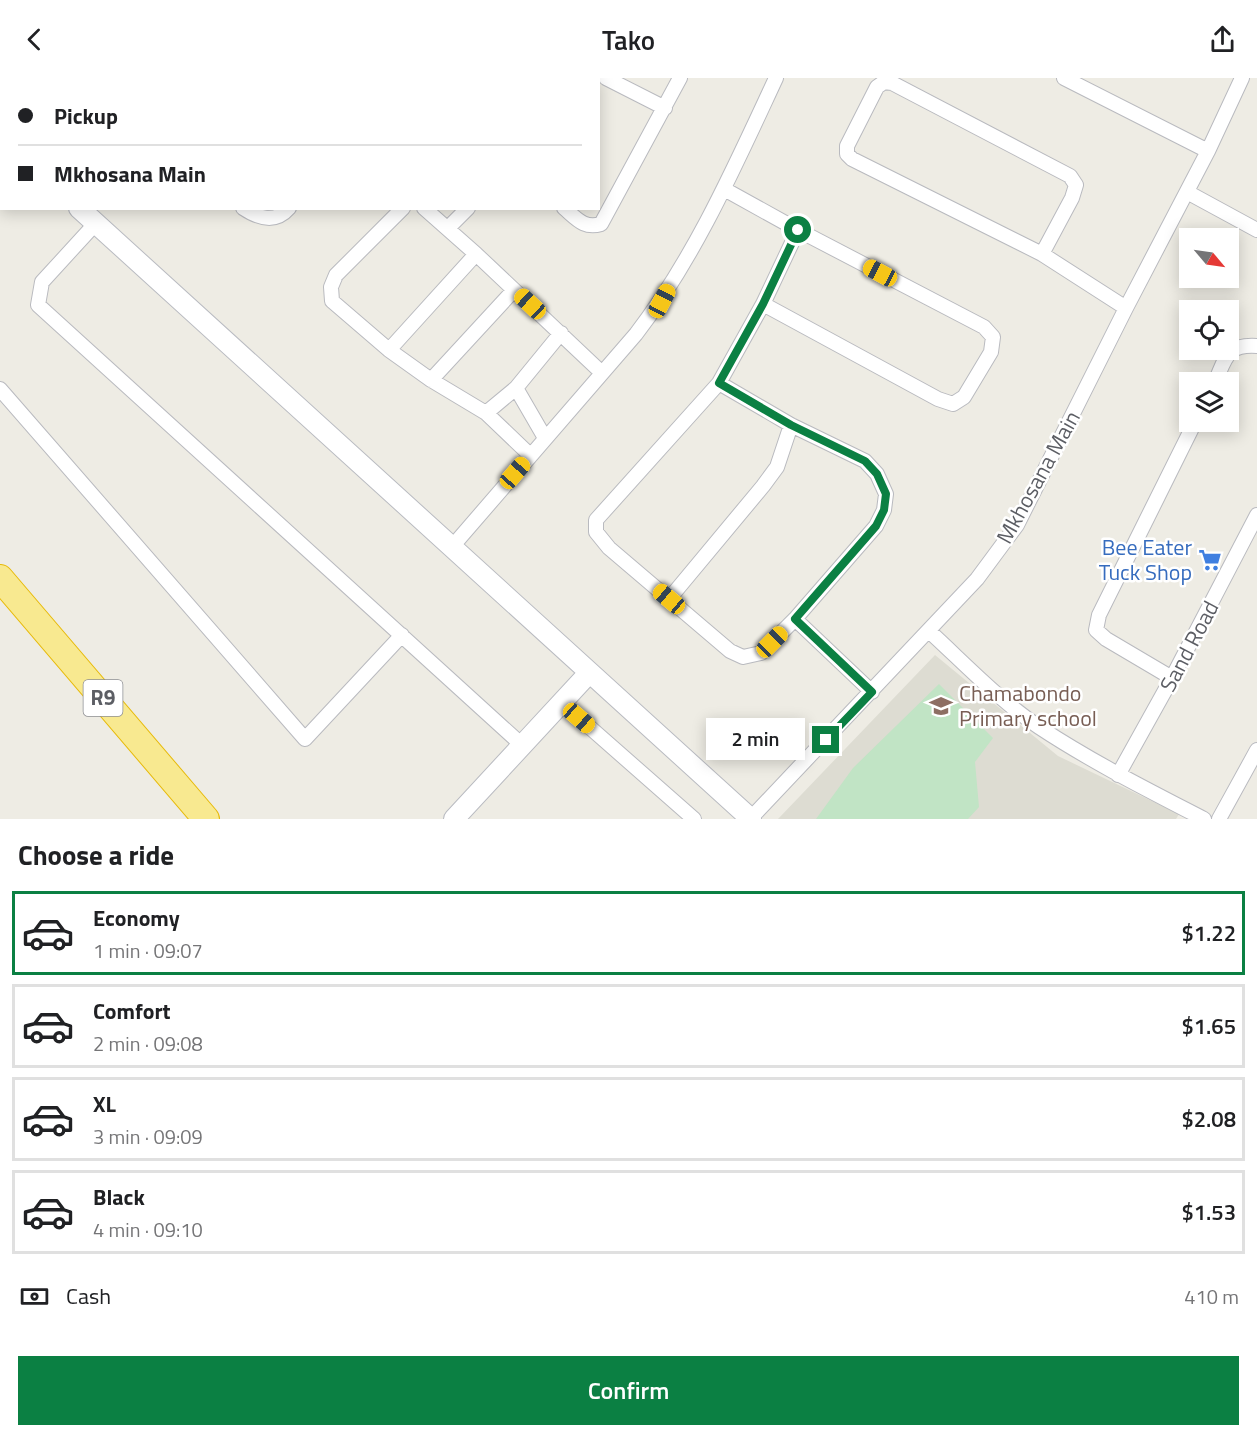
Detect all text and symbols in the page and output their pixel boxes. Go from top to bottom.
text: Tako [602,19,655,60]
icon: back [18,23,51,56]
icon: share [1206,23,1239,56]
text: Pickup [54,99,118,133]
text: Mkhosana Main [54,157,206,191]
route start [784,216,811,243]
north arrow [1179,228,1239,288]
map controls [1179,228,1239,432]
car [860,257,900,289]
car [646,281,678,321]
car [511,285,549,323]
button: locate [1179,300,1239,360]
button: layers [1179,372,1239,432]
street label: Mkhosana Main [987,404,1089,550]
car [496,454,534,492]
place label: Bee Eater Tuck Shop [1099,530,1192,589]
supermarket icon: Bee Eater Tuck Shop [1197,547,1223,573]
car [649,581,689,617]
street label: Sand Road [1151,594,1227,698]
car [753,623,791,661]
place label: Chamabondo Primary school [959,676,1097,735]
road number: R9 [84,680,122,716]
school or university icon: Chamabondo Primary school [928,693,954,719]
car [560,699,598,737]
callout: 2 min [706,719,805,761]
text: 2 min [731,723,780,754]
route end [812,726,839,753]
text: Choose a ride [18,834,174,875]
text: Economy [93,901,180,935]
icon: car [21,906,75,960]
text: $1.22 [1181,916,1236,950]
text: 1 min · 09:07 [93,935,203,966]
text: Comfort [93,994,171,1028]
icon: car [21,999,75,1053]
text: $1.65 [1181,1009,1236,1043]
text: 2 min · 09:08 [93,1028,203,1059]
text: XL [93,1087,116,1121]
icon: car [21,1092,75,1146]
text: $2.08 [1181,1102,1236,1136]
text: 3 min · 09:09 [93,1121,203,1152]
text: Black [93,1180,145,1214]
icon: car [21,1185,75,1239]
text: $1.53 [1181,1195,1236,1229]
text: 4 min · 09:10 [93,1214,203,1245]
text: Cash [66,1279,111,1313]
icon: cash [18,1280,51,1313]
text: 410 m [1184,1281,1239,1312]
button: Confirm [18,1356,1239,1425]

